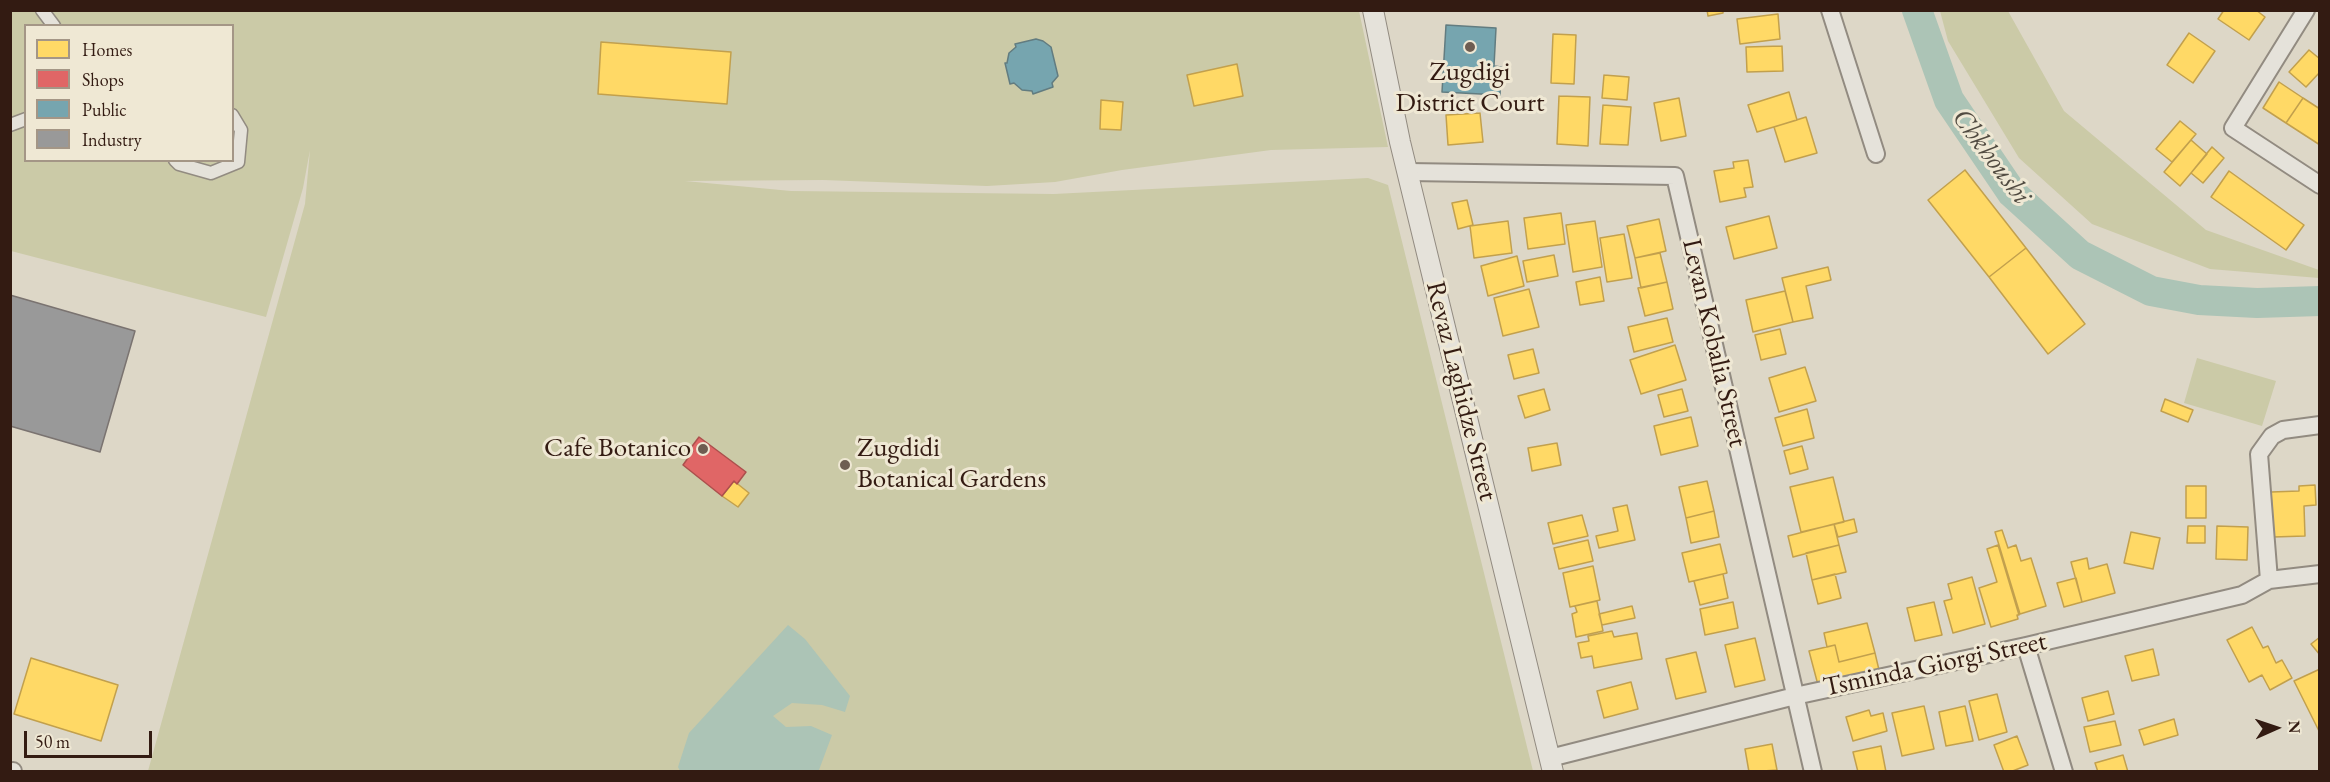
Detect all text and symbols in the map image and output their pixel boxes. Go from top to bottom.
legend [24,24,234,162]
text: Homes [82,38,132,61]
marker: Zugdigi District Court [1463,40,1477,54]
place label: Zugdigi District Court [1396,57,1544,120]
text: Shops [82,68,124,91]
text: Public [82,98,126,121]
water label: Chkhoushi [1944,102,2038,212]
text: Industry [82,128,142,151]
street label: Levan Kobalia Street [1674,236,1754,450]
street label: Revaz Laghidze Street [1418,278,1504,504]
place label: Cafe Botanico [544,433,691,465]
place label: Zugdidi Botanical Gardens [857,433,1046,496]
marker: Cafe Botanico [696,442,710,456]
marker: Zugdidi Botanical Gardens [838,458,852,472]
street label: Tsminda Giorgi Street [1820,625,2050,705]
north arrow [2246,698,2306,758]
scale bar [27,719,154,757]
text: N [2284,720,2305,734]
text: 50 m [35,730,70,753]

